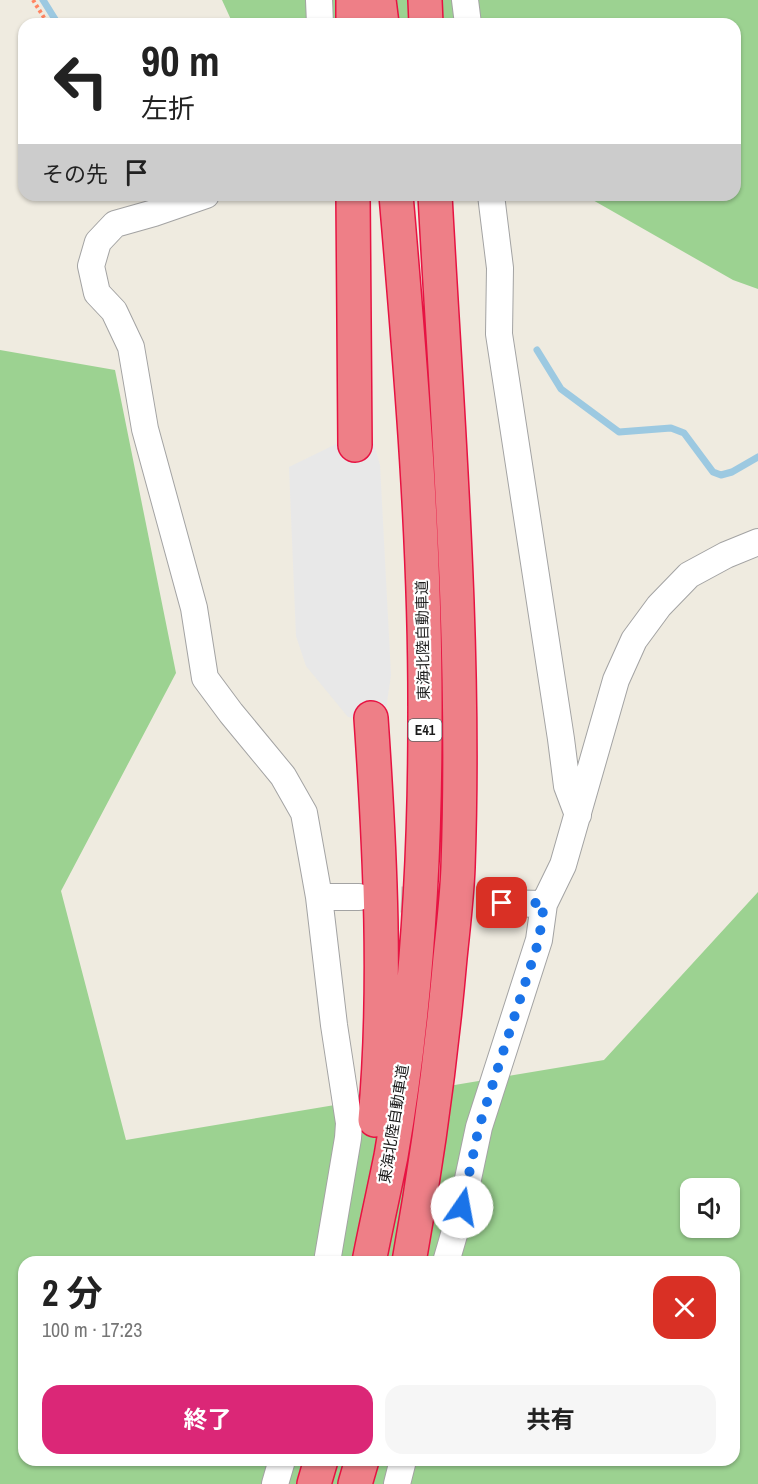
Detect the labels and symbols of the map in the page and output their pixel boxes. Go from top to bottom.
street label: 東海北陸自動車道 [411,580,434,700]
road number: E41 [408,719,442,741]
pin [476,877,527,928]
street label: 東海北陸自動車道 [374,1063,413,1185]
position arrow [430,1175,494,1239]

